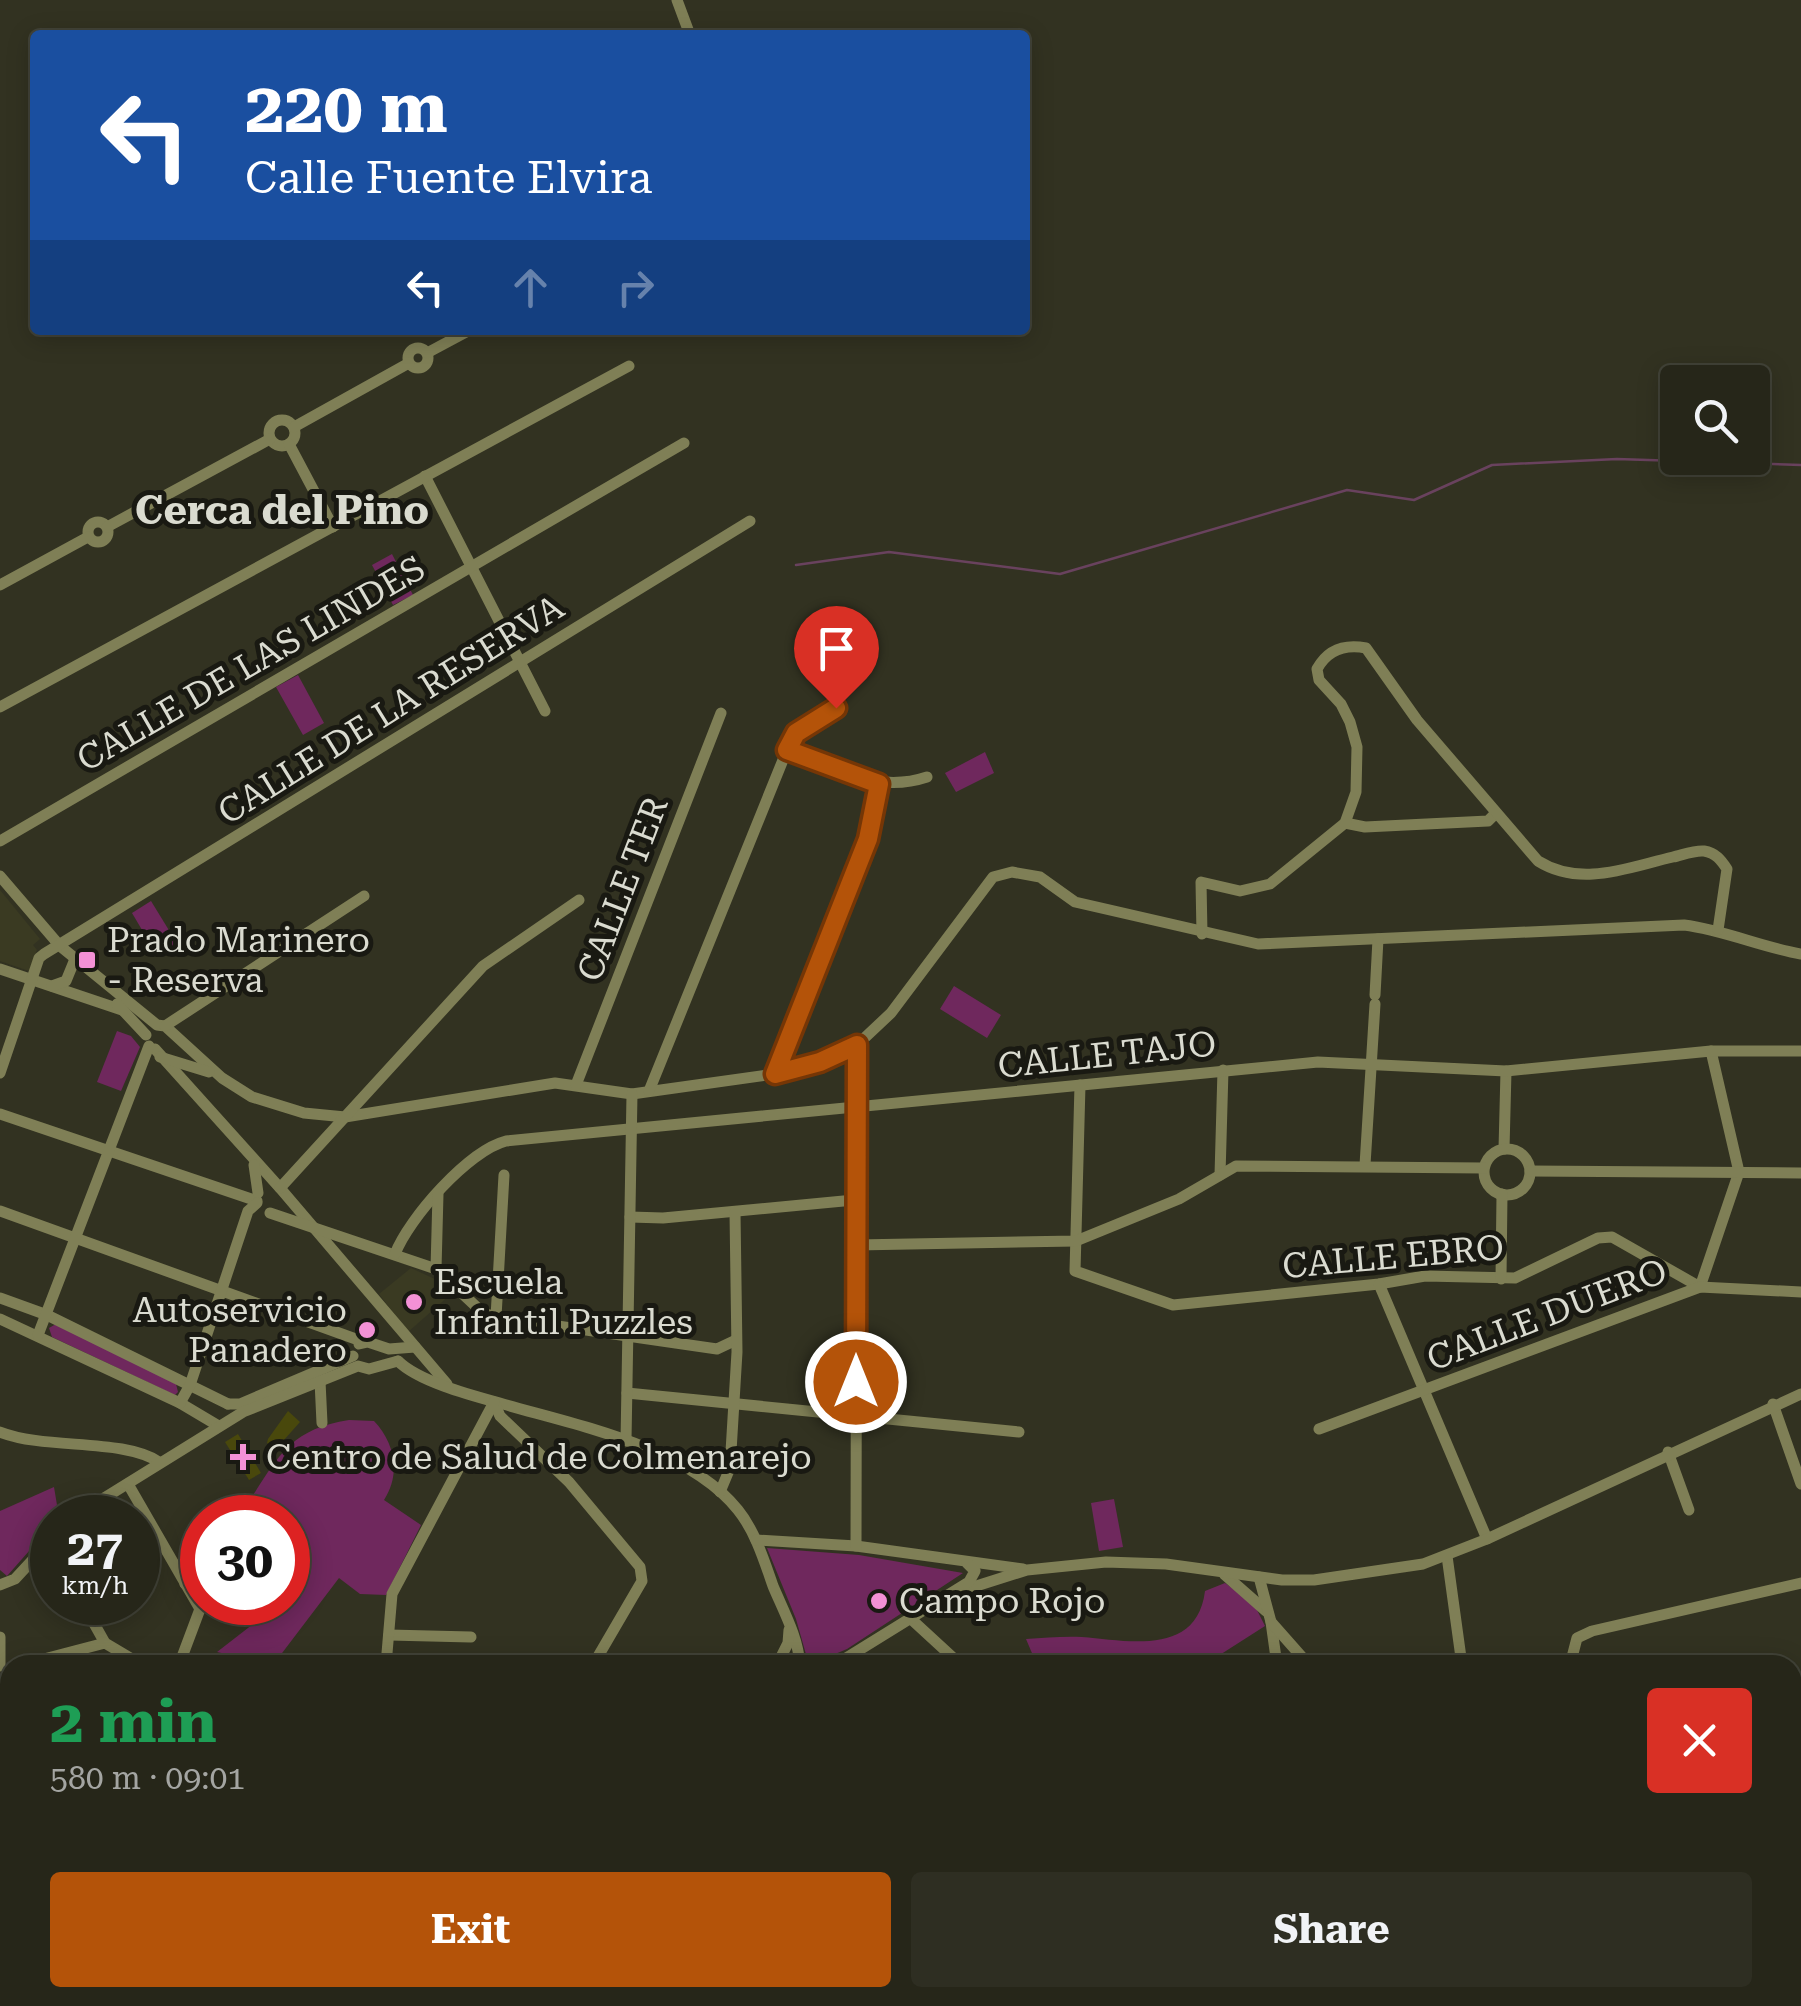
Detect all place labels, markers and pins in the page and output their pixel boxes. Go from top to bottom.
pin [794,606,879,709]
place label: Prado Marinero - Reserva [107,920,370,1001]
marker: Prado Marinero - Reserva [76,949,98,971]
place label: Escuela Infantil Puzzles [434,1262,693,1343]
place label: Autoservicio Panadero [132,1290,347,1371]
marker: Escuela Infantil Puzzles [403,1291,425,1313]
marker: Autoservicio Panadero [356,1319,378,1341]
place label: Centro de Salud de Colmenarejo [266,1437,812,1478]
marker: Centro de Salud de Colmenarejo [230,1444,256,1470]
place label: Campo Rojo [899,1581,1105,1622]
marker: Campo Rojo [868,1590,890,1612]

